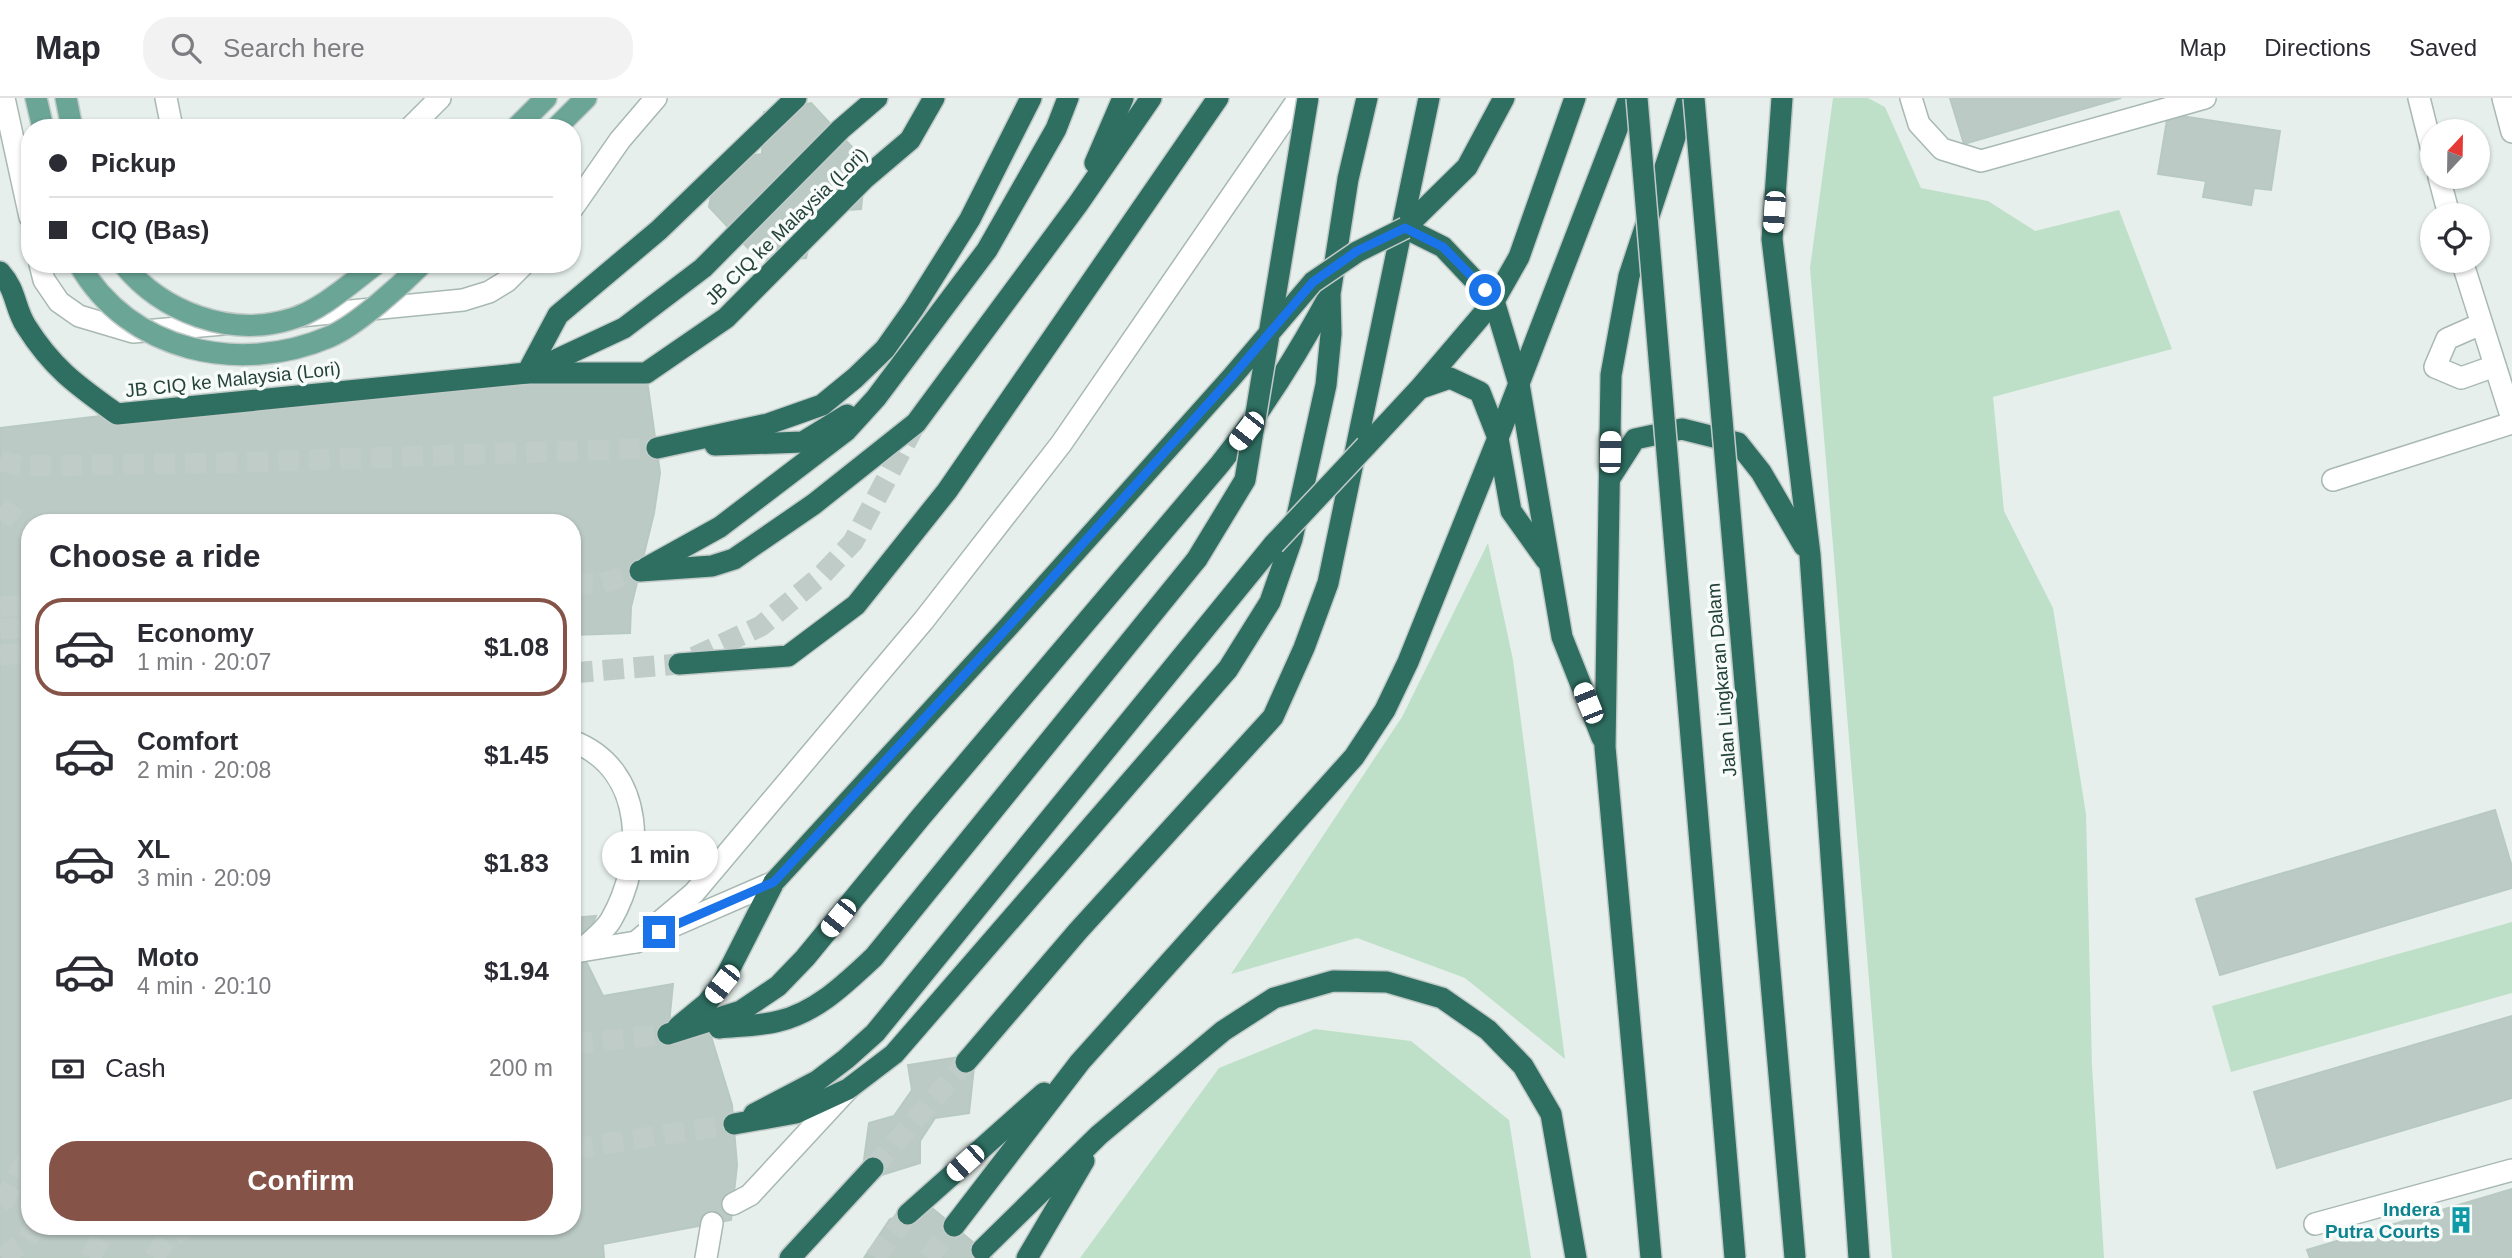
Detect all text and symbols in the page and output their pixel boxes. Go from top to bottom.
search box [143,17,633,80]
text: Map [35,29,101,66]
icon: search [167,29,205,67]
text: Search here [223,33,365,63]
text: Map [2180,34,2226,61]
text: Directions [2264,34,2371,61]
text: Saved [2409,34,2477,61]
north arrow [2420,119,2490,189]
map controls [2420,119,2490,273]
street label: JB CIQ ke Malaysia (Lori) [701,144,871,309]
text: Pickup [91,148,176,178]
car [1763,190,1786,234]
button: locate [2420,203,2490,273]
text: CIQ (Bas) [91,215,209,245]
route start [1469,274,1501,306]
street label: JB CIQ ke Malaysia (Lori) [124,358,342,401]
car [1225,408,1268,454]
car [1600,431,1621,473]
text: Choose a ride [49,538,261,574]
street label: Jalan Lingkaran Dalam [1703,582,1740,778]
icon: car [53,616,116,679]
text: Economy [137,618,254,648]
text: $1.08 [484,632,549,662]
text: 1 min · 20:07 [137,649,271,675]
car [1571,680,1606,726]
icon: car [53,724,116,787]
text: Comfort [137,726,238,756]
text: $1.45 [484,740,549,770]
text: 2 min · 20:08 [137,757,271,783]
callout: 1 min [601,830,717,880]
icon: car [53,832,116,895]
text: XL [137,834,170,864]
text: 1 min [630,842,690,868]
text: $1.83 [484,848,549,878]
text: 3 min · 20:09 [137,865,271,891]
car [817,895,860,941]
route end [643,916,675,948]
icon: car [53,940,116,1003]
text: Moto [137,942,199,972]
text: $1.94 [484,956,549,986]
car [701,961,744,1007]
text: 4 min · 20:10 [137,973,271,999]
icon: cash [49,1050,87,1088]
text: Cash [105,1053,166,1083]
text: 200 m [489,1055,553,1081]
button: Confirm [49,1141,553,1221]
car [943,1141,988,1185]
place label: Indera Putra Courts [2325,1199,2440,1242]
building icon: Indera Putra Courts [2446,1205,2476,1235]

